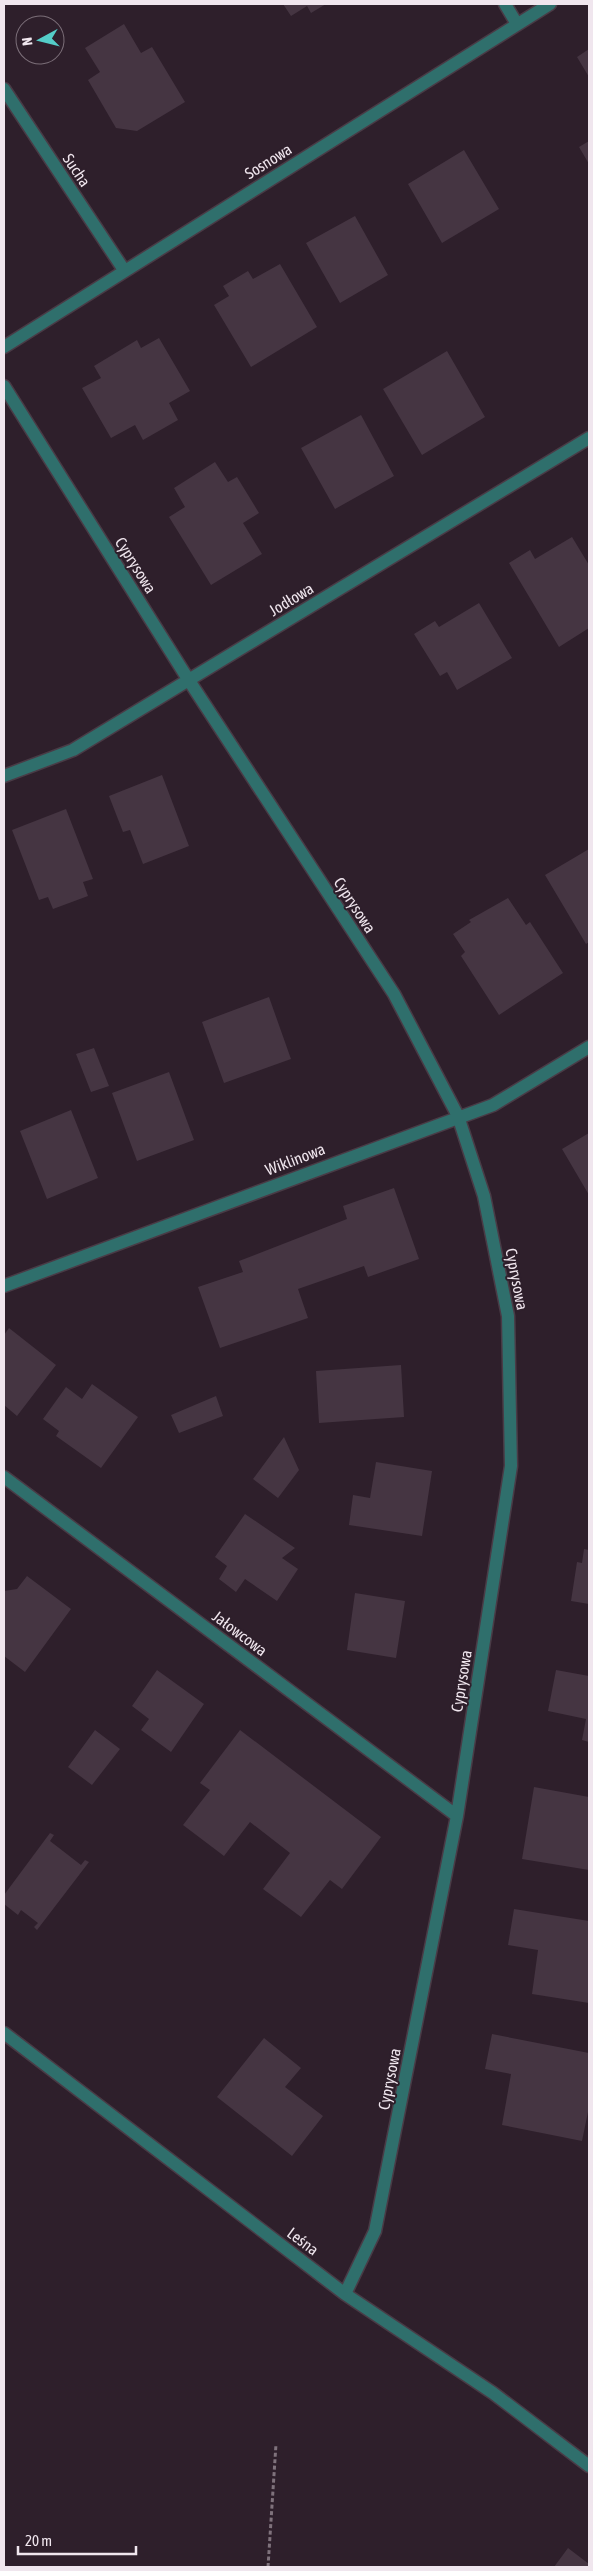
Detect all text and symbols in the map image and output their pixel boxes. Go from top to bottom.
north arrow [15,15,65,65]
text: N [19,37,36,47]
street label: Sosnowa [241,140,295,182]
street label: Sucha [60,150,94,190]
street label: Cyprysowa [111,534,160,597]
street label: Jodłowa [266,579,316,619]
street label: Cyprysowa [330,874,380,937]
street label: Wiklinowa [263,1139,327,1179]
street label: Cyprysowa [501,1247,532,1312]
street label: Jałowcowa [209,1607,271,1659]
street label: Cyprysowa [447,1649,476,1713]
street label: Cyprysowa [374,2047,405,2112]
street label: Leśna [284,2223,322,2259]
scale bar [18,2524,135,2556]
text: 20 m [25,2532,52,2549]

